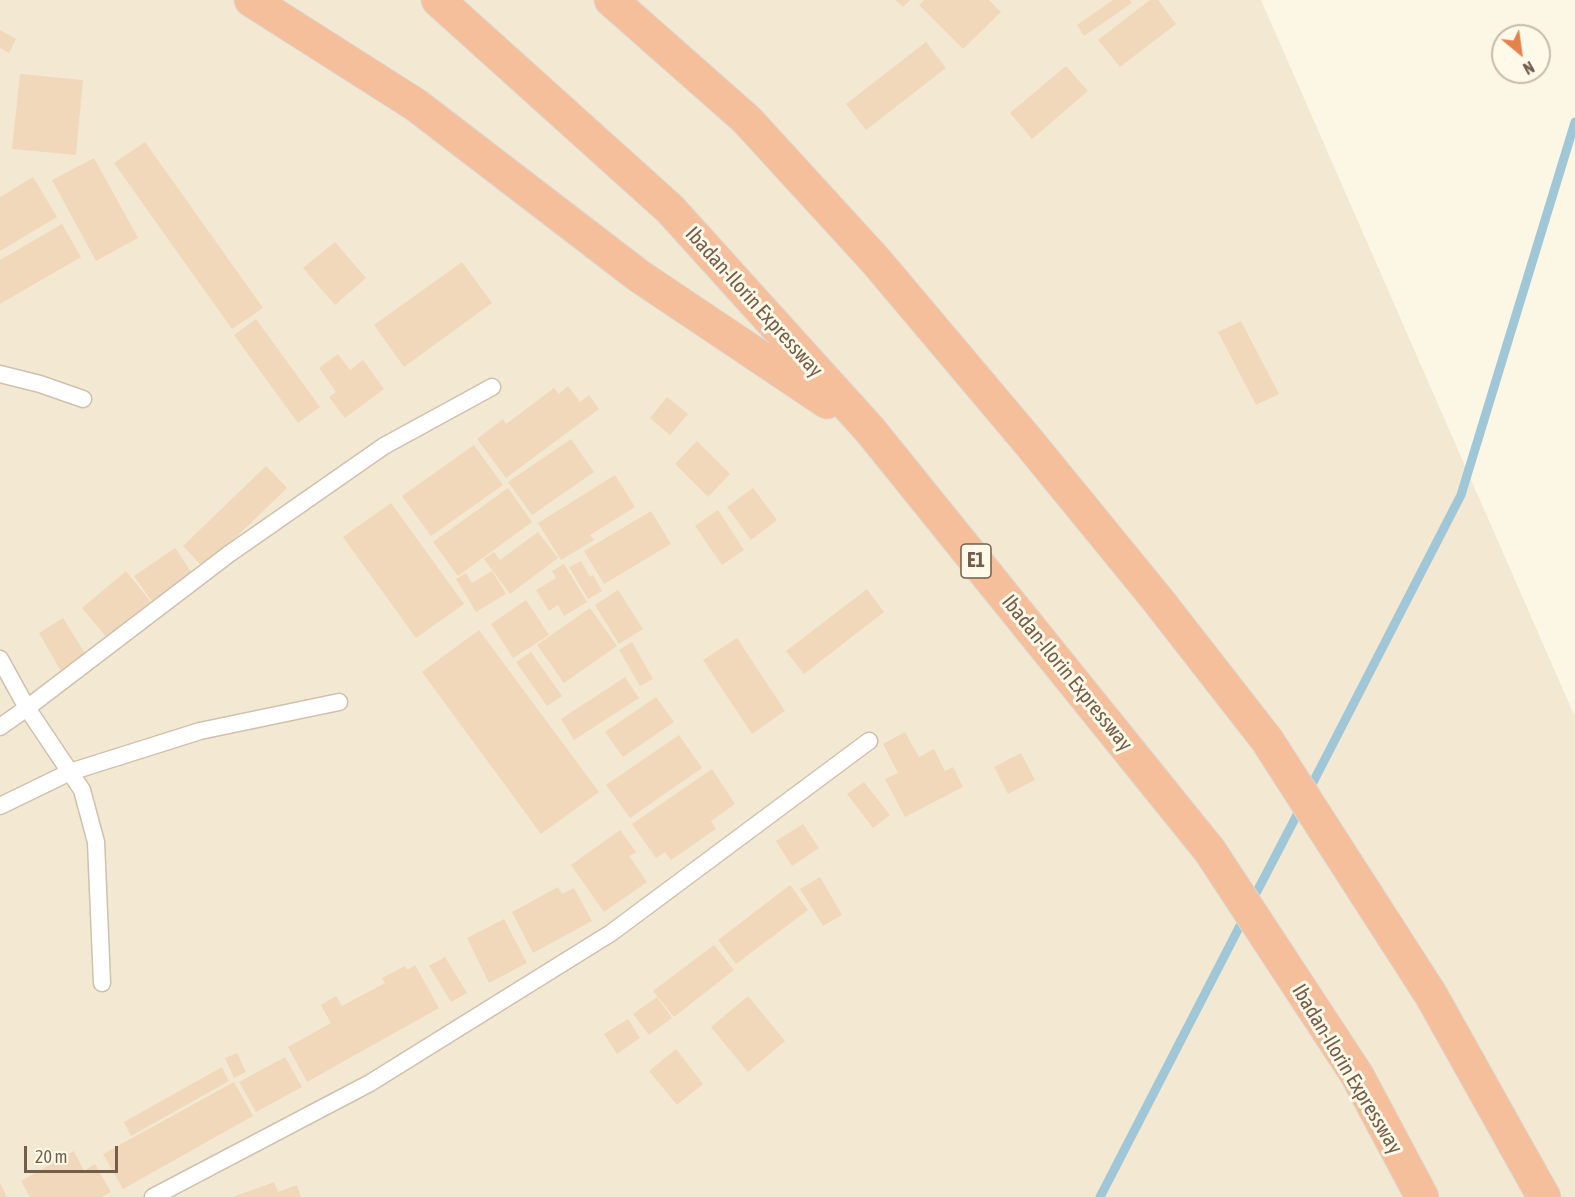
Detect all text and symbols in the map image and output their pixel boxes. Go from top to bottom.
north arrow [1491,24,1551,84]
text: N [1520,58,1537,78]
street label: Ibadan-Ilorin Expressway [680,222,828,382]
road number: E1 [961,544,991,578]
street label: Ibadan-Ilorin Expressway [996,590,1138,756]
street label: Ibadan-Ilorin Expressway [1286,980,1408,1158]
scale bar [27,1134,122,1172]
text: 20 m [35,1146,67,1167]

